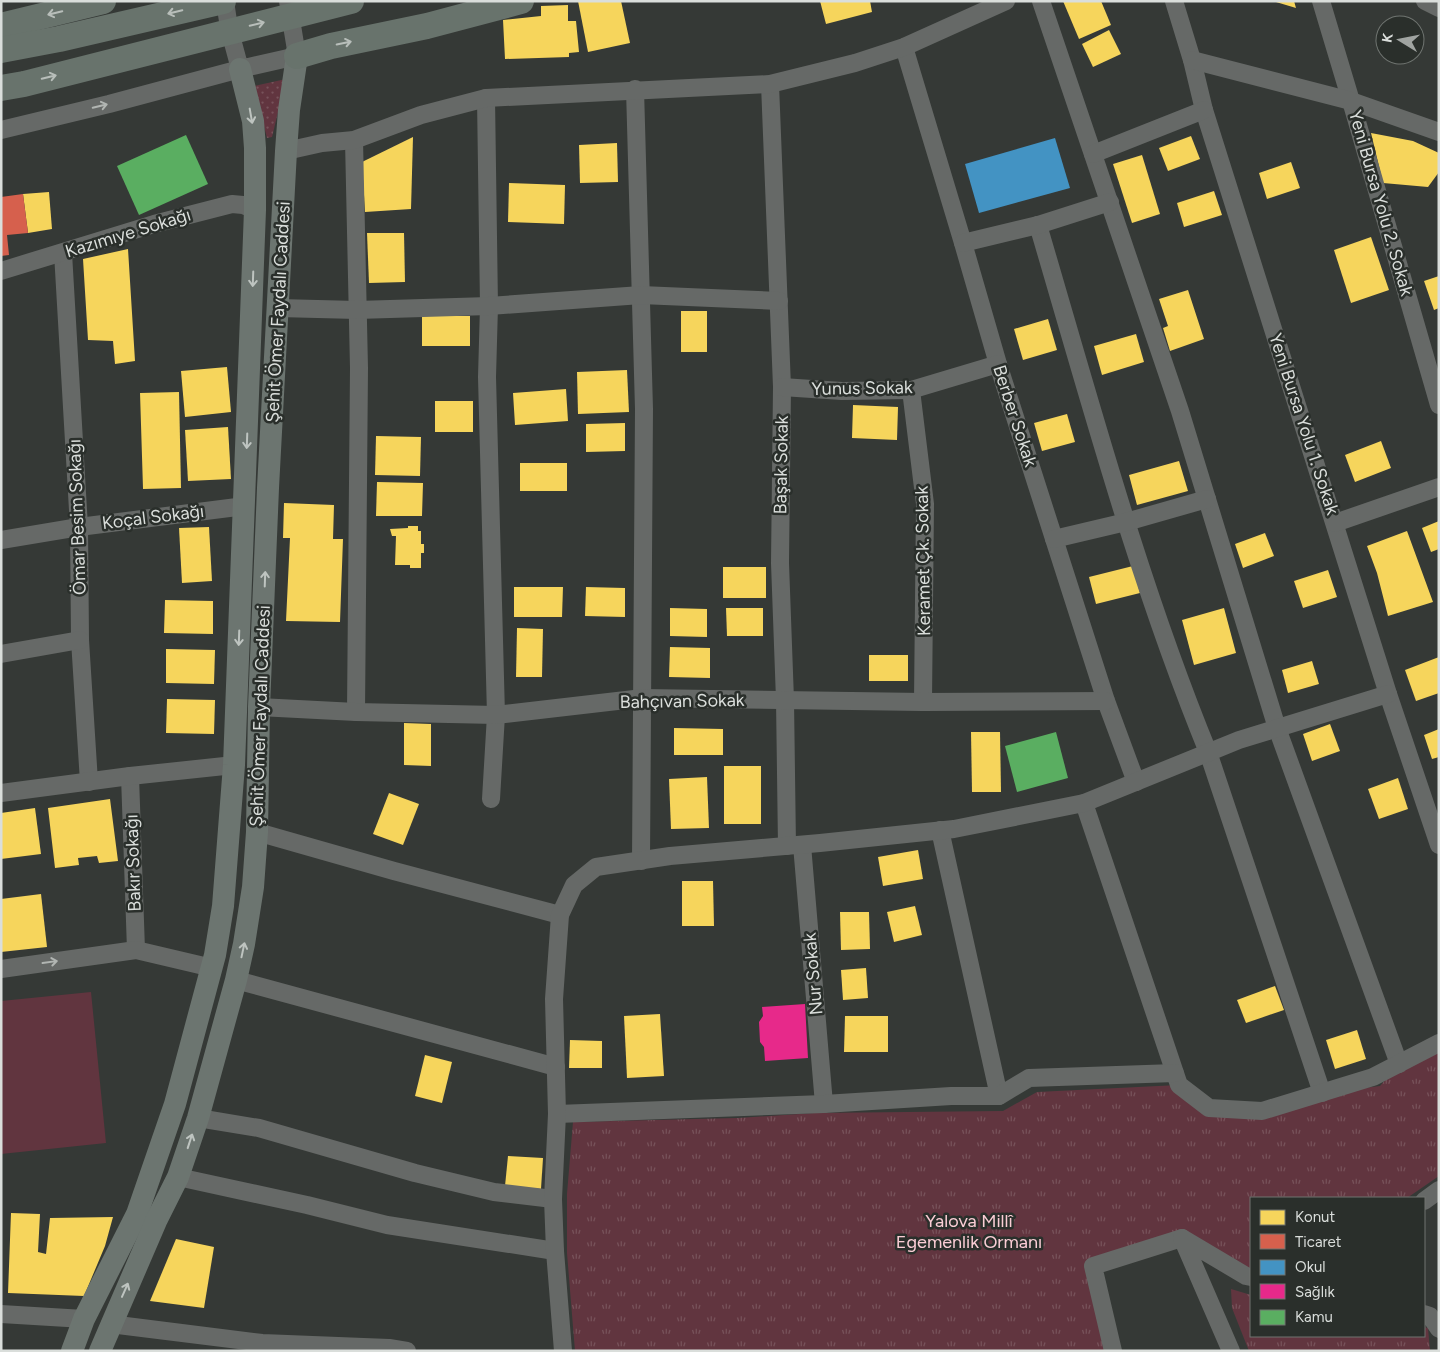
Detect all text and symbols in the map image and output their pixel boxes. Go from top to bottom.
one-way arrow [168,8,184,17]
one-way arrow [48,9,64,18]
north arrow [1375,15,1425,65]
one-way arrow [249,19,265,29]
text: K [1379,31,1397,44]
one-way arrow [336,38,352,47]
one-way arrow [40,72,56,82]
one-way arrow [91,101,107,110]
one-way arrow [247,108,257,124]
street label: Yeni Bursa Yolu 2. Sokak [1344,108,1418,299]
street label: Şehit Ömer Faydalı Caddesi [261,201,295,423]
street label: Kazımıye Sokağı [63,203,193,263]
one-way arrow [248,270,258,286]
street label: Yeni Bursa Yolu 1. Sokak [1264,330,1344,518]
street label: Berber Sokak [988,362,1042,470]
street label: Yunus Sokak [811,376,913,400]
street label: Başak Sokak [769,415,793,515]
one-way arrow [243,433,252,449]
street label: Ömar Besim Sokağı [63,439,91,595]
street label: Keramet Çk. Sokak [911,485,935,636]
street label: Koçal Sokağı [101,500,205,534]
one-way arrow [260,571,269,587]
street label: Şehit Ömer Faydalı Caddesi [245,605,275,827]
one-way arrow [235,630,244,646]
street label: Bahçıvan Sokak [619,689,745,713]
street label: Bakır Sokağı [120,814,146,912]
street label: Nur Sokak [798,932,828,1016]
one-way arrow [238,943,248,959]
one-way arrow [41,957,57,967]
one-way arrow [186,1133,195,1149]
legend [1250,1197,1425,1337]
text: Konut [1295,1208,1335,1226]
park label: Yalova Millî Egemenlik Ormanı [896,1210,1042,1253]
text: Ticaret [1295,1233,1342,1251]
text: Okul [1295,1258,1326,1276]
one-way arrow [121,1283,131,1298]
text: Sağlık [1295,1283,1335,1301]
text: Kamu [1295,1308,1333,1326]

